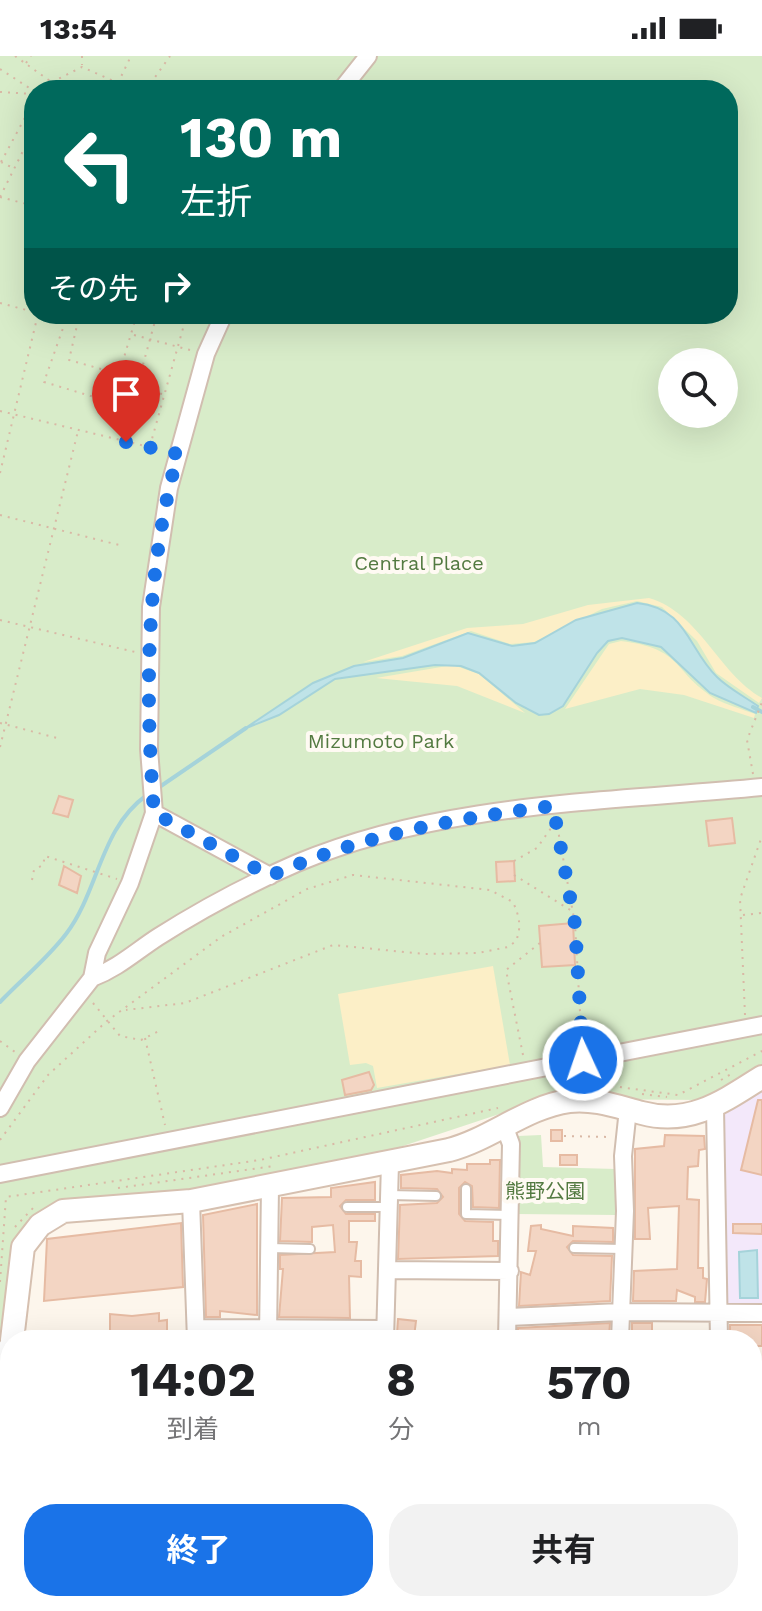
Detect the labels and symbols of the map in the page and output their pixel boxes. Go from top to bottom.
pin [92,360,160,442]
park label: Central Place [354,551,484,575]
park label: Mizumoto Park [308,729,454,753]
position arrow [541,1018,625,1102]
park label: 熊野公園 [505,1179,585,1203]

